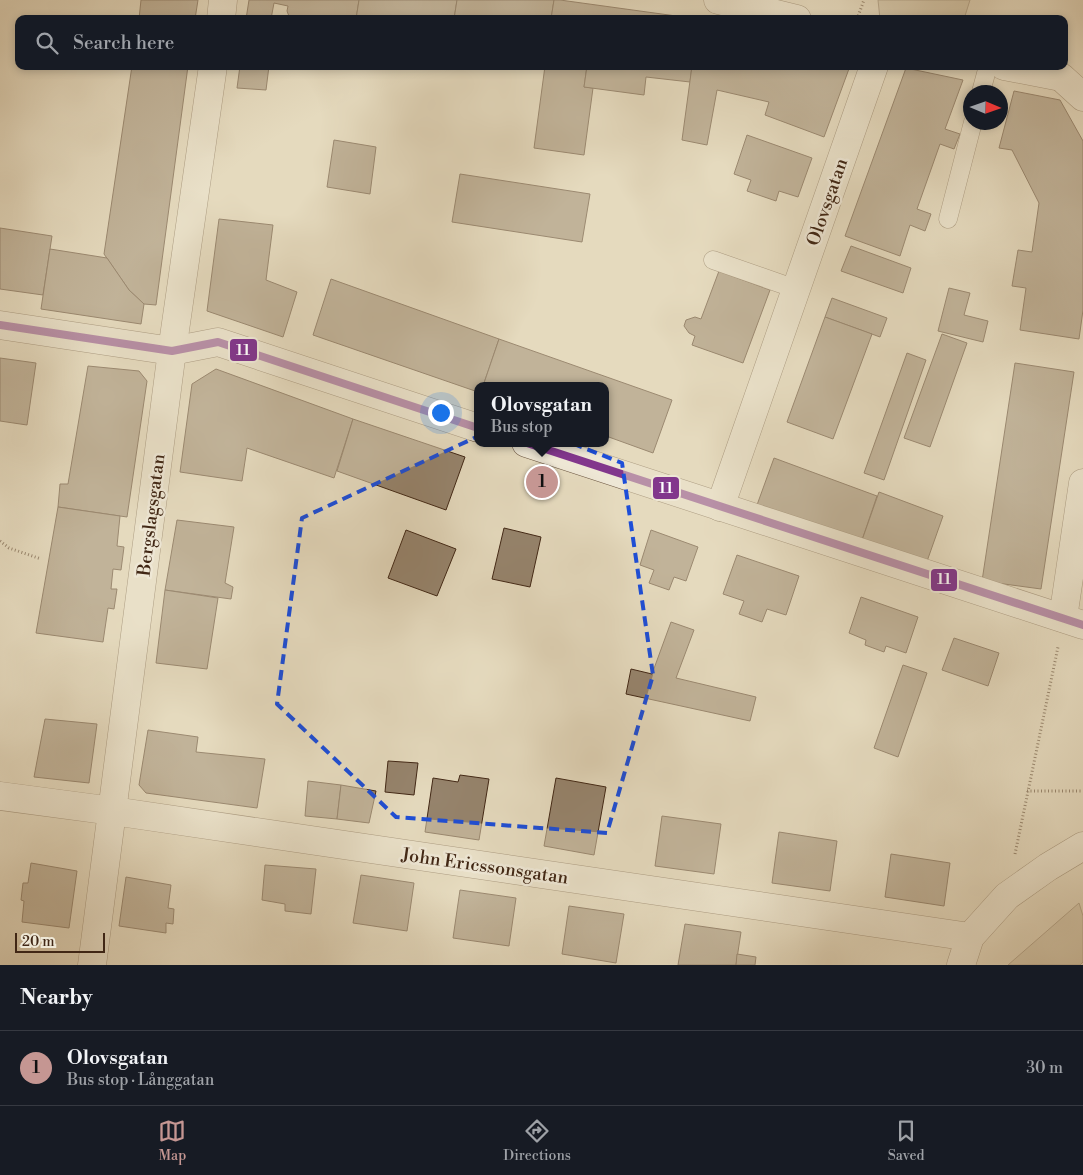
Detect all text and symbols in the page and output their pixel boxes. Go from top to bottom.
search box [15,15,1068,70]
icon: search [33,29,61,57]
text: Search here [73,31,174,55]
north arrow [963,85,1008,130]
street label: Olovsgatan [802,155,853,249]
line badge: 11 [229,338,258,362]
text: 11 [236,342,250,360]
popup [474,382,609,447]
text: Olovsgatan [491,393,592,417]
your location [428,400,454,426]
text: Bus stop [491,417,552,437]
street label: Bergslagsgatan [132,452,170,579]
pin: 1 [526,463,558,501]
line badge: 11 [652,476,680,500]
text: 11 [659,480,673,498]
line badge: 11 [930,568,958,592]
text: 11 [937,571,951,589]
street label: John Ericssonsgatan [399,843,570,890]
scale bar [15,930,105,953]
text: 20 m [22,933,54,951]
text: Nearby [20,985,93,1011]
text: Olovsgatan [67,1046,168,1070]
text: 1 [32,1058,40,1078]
text: 30 m [1026,1058,1063,1078]
text: Bus stop · Långgatan [67,1070,214,1090]
tab: Map [158,1117,186,1165]
tab: Directions [503,1117,571,1165]
tab: Saved [888,1117,925,1165]

